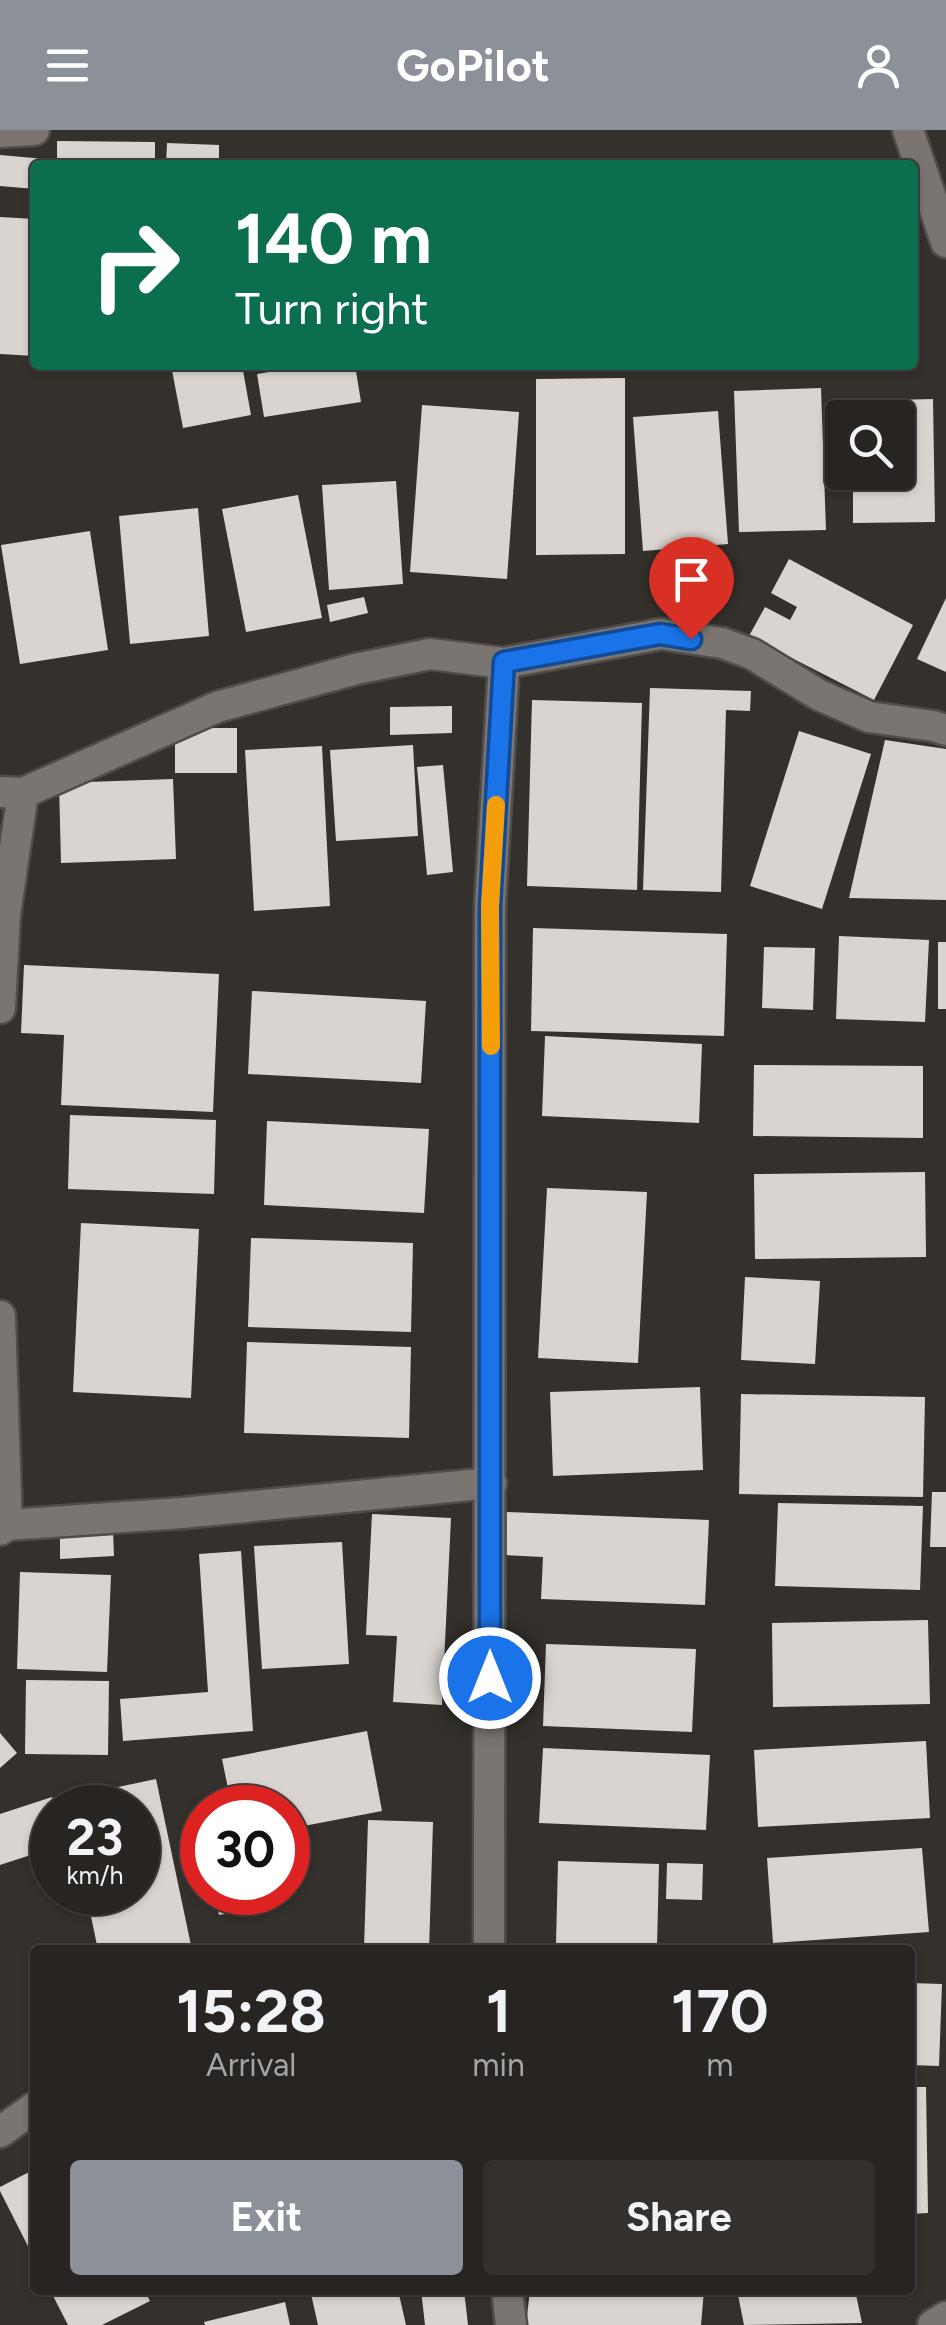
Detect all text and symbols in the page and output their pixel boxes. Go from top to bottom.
icon: menu [40,38,95,93]
text: GoPilot [396,38,550,92]
icon: person [851,38,906,93]
text: 140 m [235,196,432,281]
icon: right [70,200,200,330]
text: Turn right [235,281,428,335]
map controls [825,400,915,490]
button: search [825,400,915,490]
pin [649,537,734,640]
icon: arrive [664,552,719,607]
position arrow [438,1626,542,1730]
speed limit sign: 30 [180,1785,310,1915]
text: 23 [67,1807,123,1868]
text: km/h [66,1860,124,1890]
text: 15:28 [176,1975,326,2047]
text: 1 [486,1975,511,2047]
text: 170 [671,1975,769,2047]
text: Arrival [206,2046,296,2084]
text: min [472,2046,525,2084]
text: m [706,2046,734,2084]
button: Exit [70,2160,463,2275]
button: Share [483,2160,875,2275]

